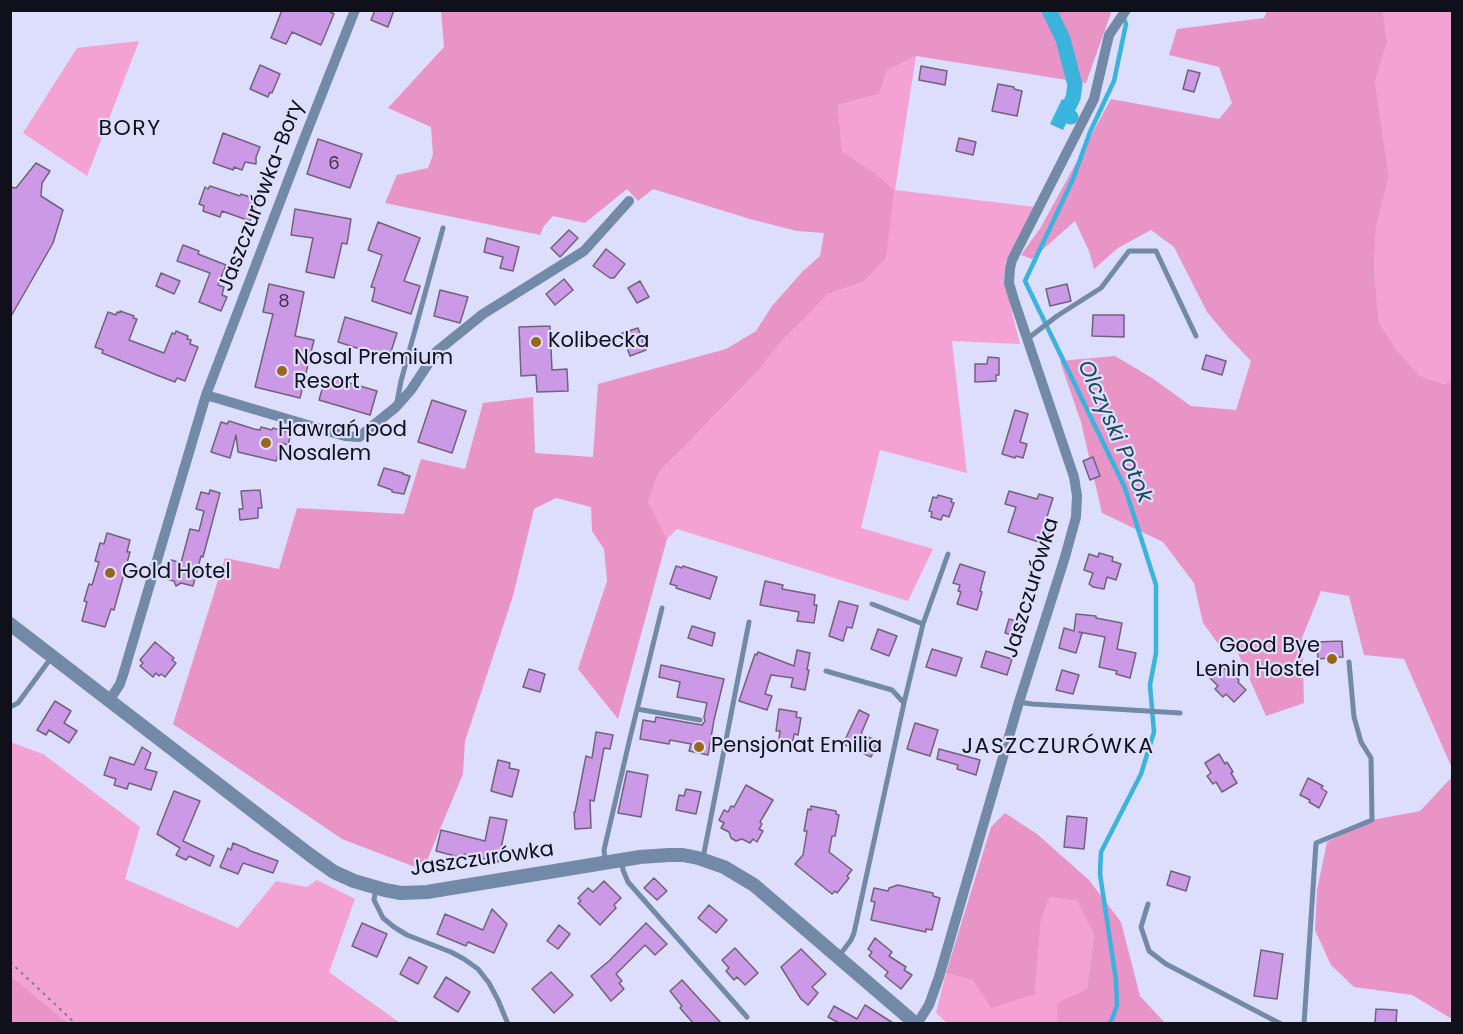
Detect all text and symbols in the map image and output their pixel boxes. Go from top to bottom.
street label: Jaszczurówka-Bory [214,97,310,295]
district label: BORY [98,116,162,142]
house number: 6 [328,153,340,175]
house number: 8 [278,291,290,313]
place label: Kolibecka [548,329,649,355]
marker: Kolibecka [529,335,543,349]
place label: Nosal Premium Resort [294,346,453,396]
water label: Olczyski Potok [1071,357,1157,507]
marker: Nosal Premium Resort [275,364,289,378]
place label: Hawrań pod Nosalem [278,418,407,468]
marker: Hawrań pod Nosalem [259,436,273,450]
street label: Jaszczurówka [999,515,1065,661]
place label: Gold Hotel [122,560,231,586]
marker: Gold Hotel [103,566,117,580]
place label: Good Bye Lenin Hostel [1195,634,1320,684]
marker: Good Bye Lenin Hostel [1325,652,1339,666]
place label: Pensjonat Emilia [711,734,882,760]
district label: JASZCZURÓWKA [961,734,1155,760]
marker: Pensjonat Emilia [692,740,706,754]
street label: Jaszczurówka [408,837,556,883]

